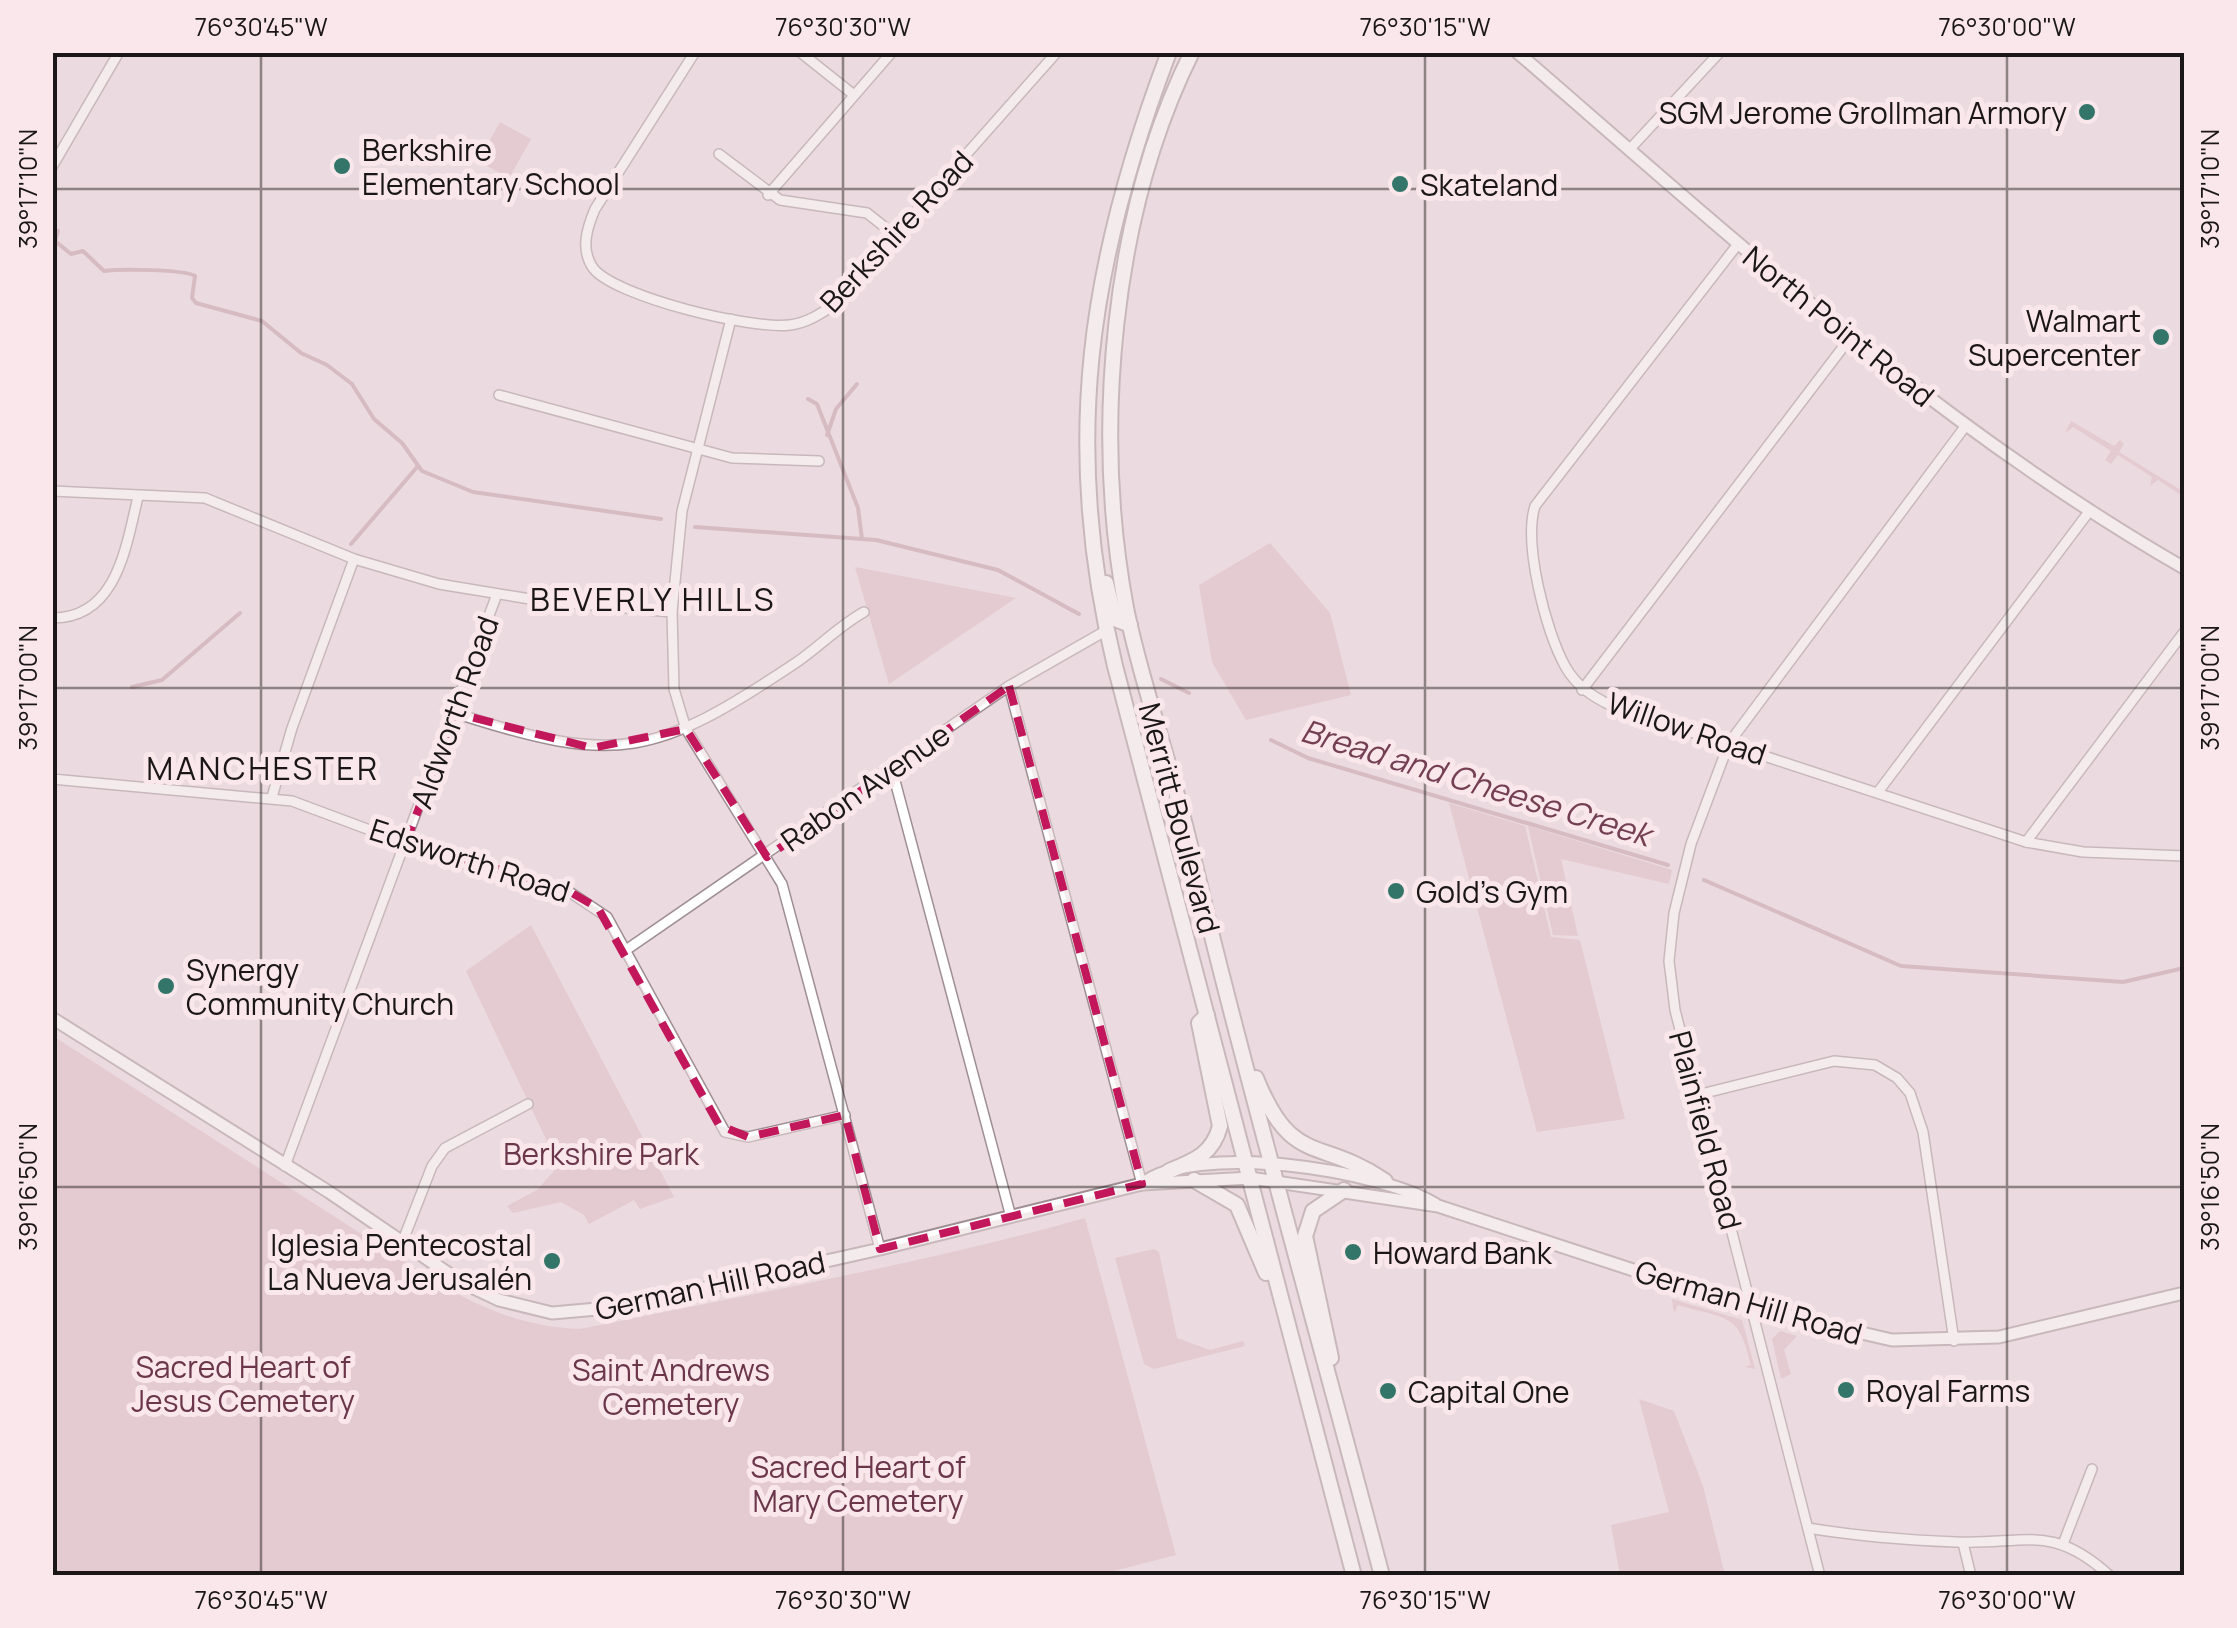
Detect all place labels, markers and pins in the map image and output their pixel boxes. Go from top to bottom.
place label: SGM Jerome Grollman Armory [1659,92,2067,133]
marker: SGM Jerome Grollman Armory [2076,101,2098,123]
place label: Berkshire Elementary School [362,129,620,204]
marker: Berkshire Elementary School [331,155,353,177]
place label: Skateland [1420,164,1558,205]
marker: Skateland [1389,173,1411,195]
place label: Walmart Supercenter [1968,300,2141,375]
marker: Walmart Supercenter [2150,326,2172,348]
place label: Gold's Gym [1416,871,1568,912]
marker: Gold's Gym [1385,880,1407,902]
place label: Synergy Community Church [186,949,454,1024]
marker: Synergy Community Church [155,975,177,997]
place label: Iglesia Pentecostal La Nueva Jerusalén [267,1224,532,1299]
place label: Howard Bank [1373,1232,1553,1273]
marker: Howard Bank [1342,1241,1364,1263]
marker: Iglesia Pentecostal La Nueva Jerusalén [541,1250,563,1272]
place label: Royal Farms [1866,1370,2030,1411]
place label: Capital One [1408,1371,1570,1412]
marker: Royal Farms [1835,1379,1857,1401]
marker: Capital One [1377,1380,1399,1402]

